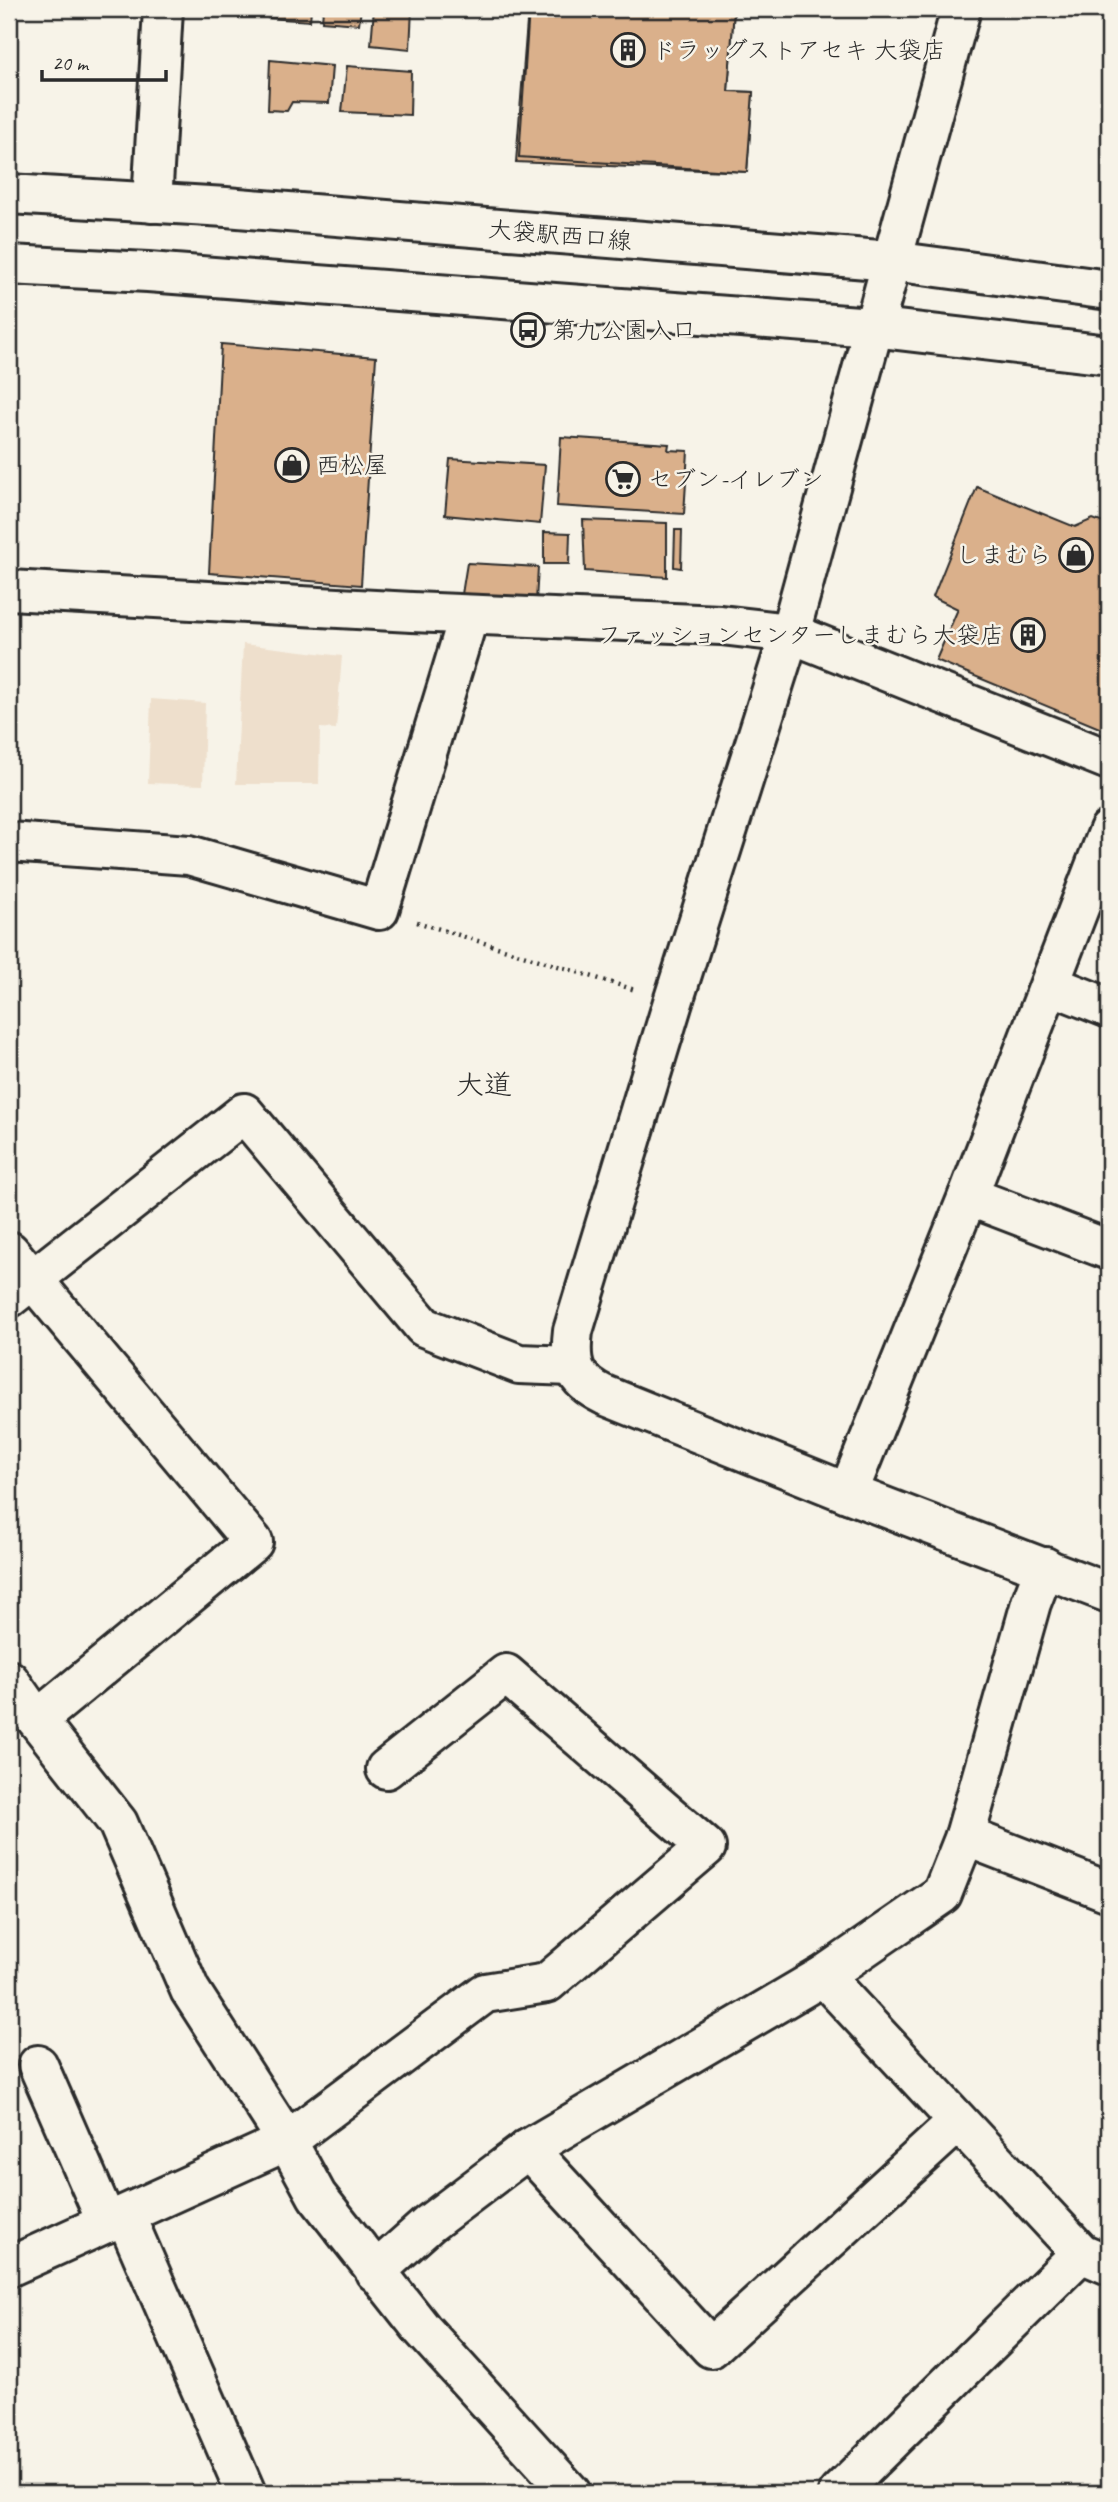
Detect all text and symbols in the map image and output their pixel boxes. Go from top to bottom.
building icon: ドラッグストアセキ 大袋店 [609,31,647,69]
place label: ドラッグストアセキ 大袋店 [652,35,946,65]
scale bar [42,38,166,82]
text: 20 m [52,50,90,76]
street label: 大袋駅西口線 [487,214,633,256]
bus stop icon: 第九公園入口 [509,311,547,349]
place label: 第九公園入口 [552,315,696,345]
shop icon: 西松屋 [273,446,311,484]
place label: 西松屋 [316,450,388,480]
supermarket icon: セブン-イレブン [604,460,642,498]
place label: セブン-イレブン [648,464,824,494]
shop icon: しまむら [1057,536,1095,574]
place label: しまむら [956,540,1052,570]
building icon: ファッションセンターしまむら大袋店 [1009,616,1047,654]
place label: ファッションセンターしまむら大袋店 [597,620,1004,650]
district label: 大道 [456,1067,512,1102]

